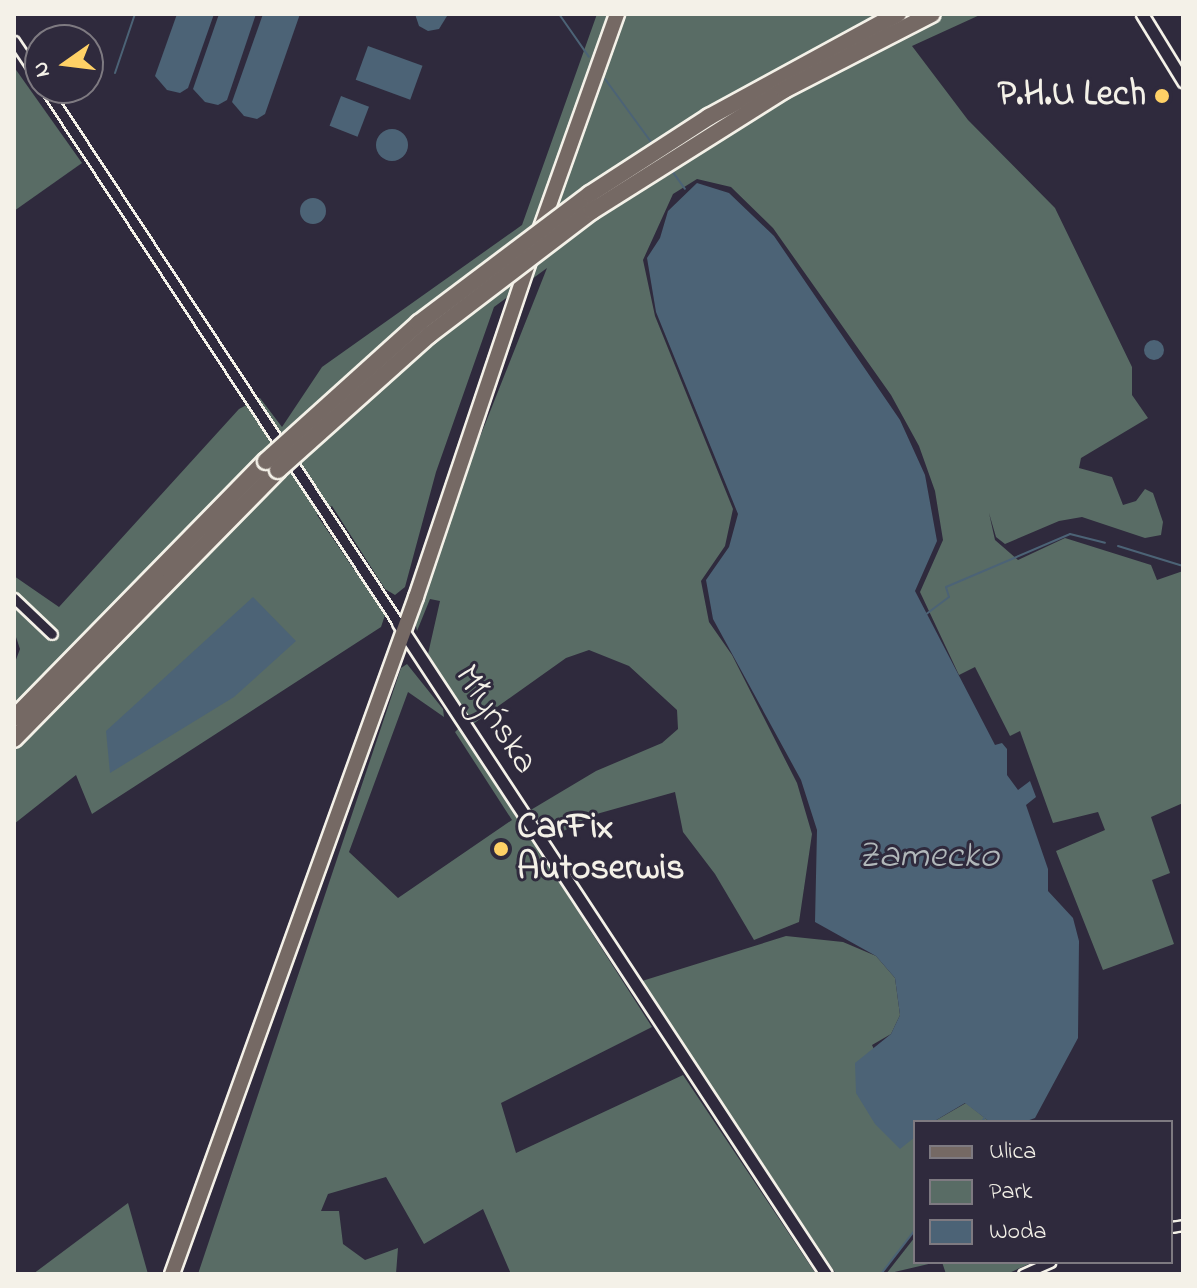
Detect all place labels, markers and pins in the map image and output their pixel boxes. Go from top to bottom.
place label: P.H.U Lech [997,74,1146,118]
marker: P.H.U Lech [1153,87,1171,105]
place label: CarFix Autoserwis [517,806,685,891]
marker: CarFix Autoserwis [492,840,510,858]

